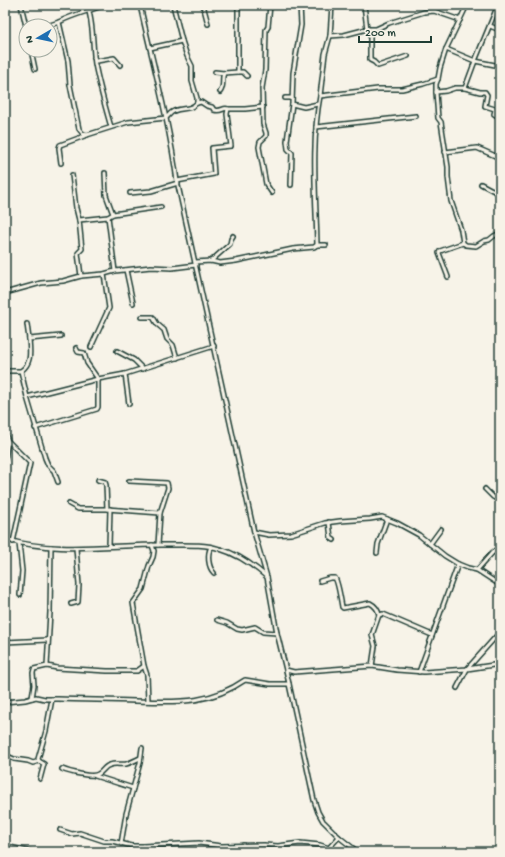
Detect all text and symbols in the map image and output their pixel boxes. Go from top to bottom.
north arrow [18,18,58,58]
scale bar [359,18,431,44]
text: 200 m [365,27,396,41]
text: N [24,35,37,44]

